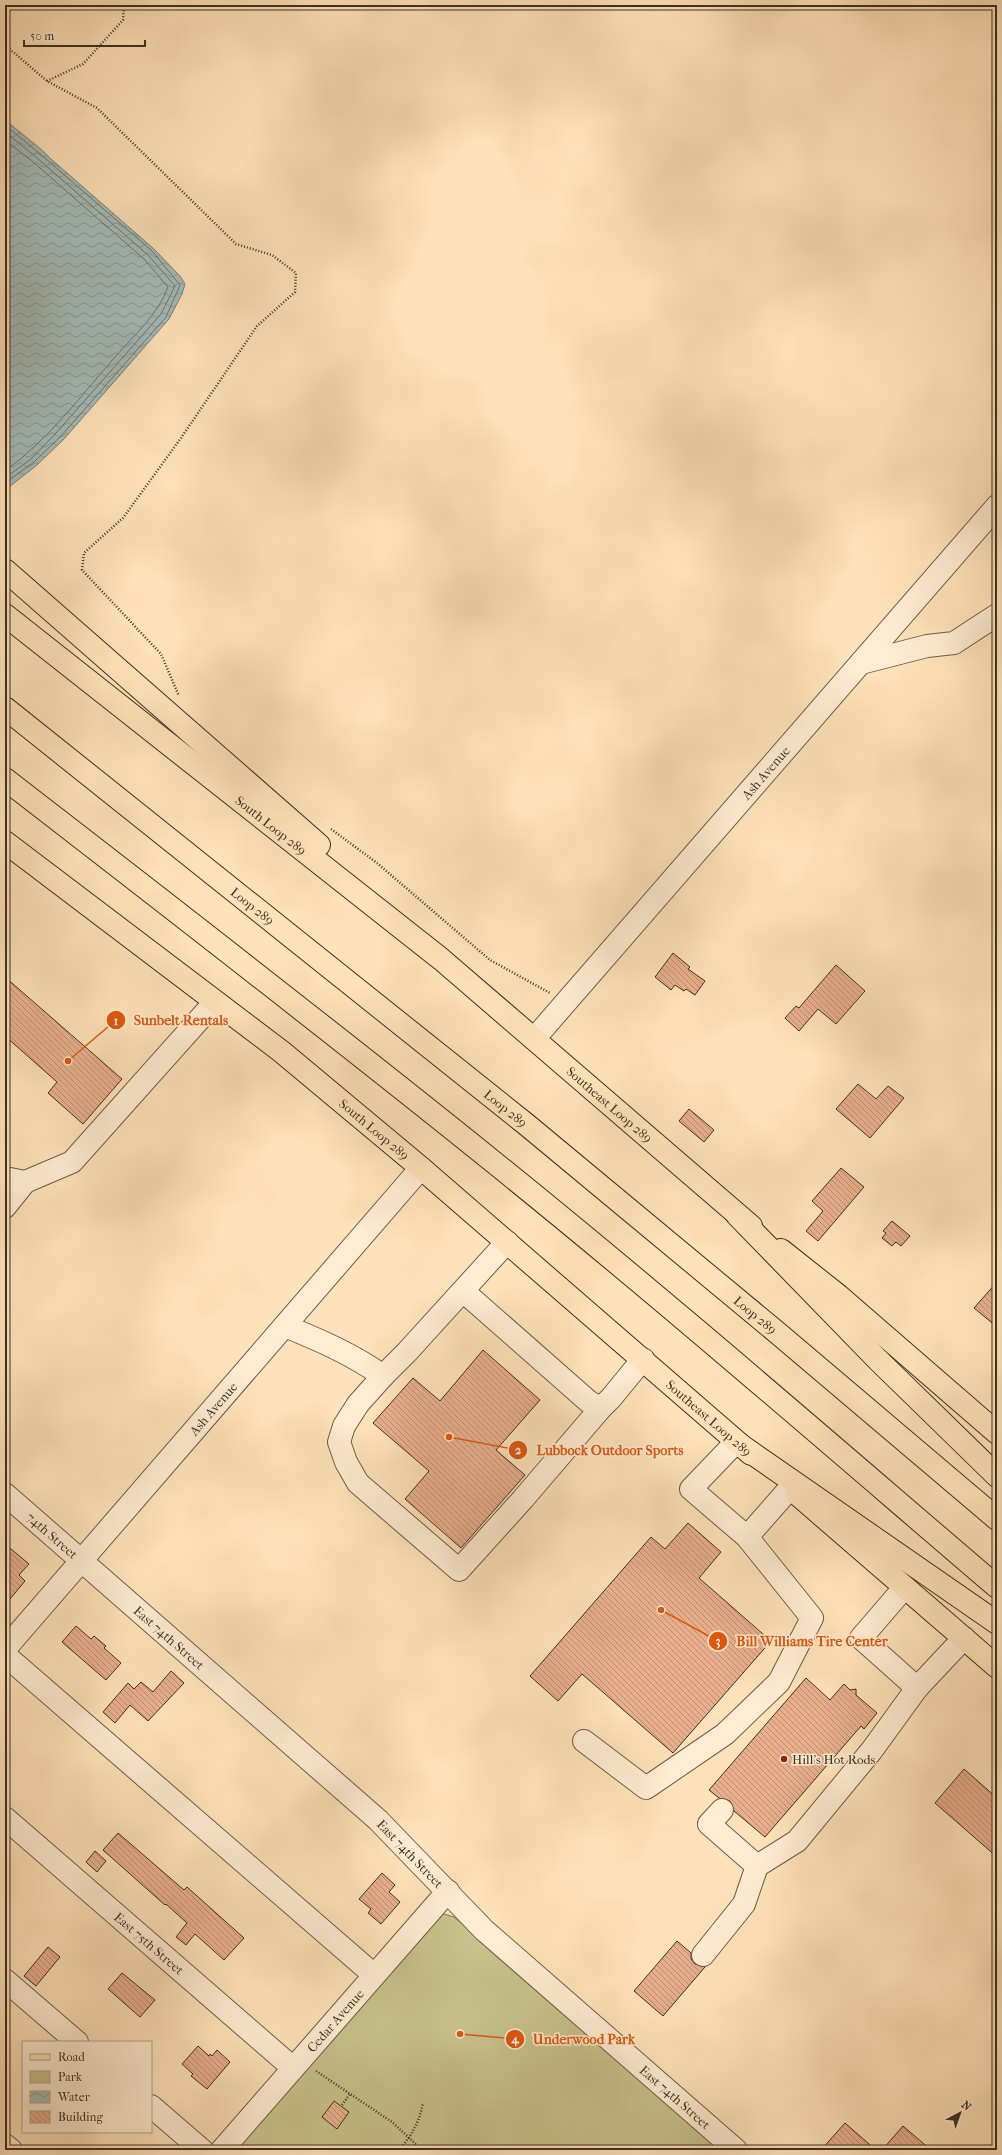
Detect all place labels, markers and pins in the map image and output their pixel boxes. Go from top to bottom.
callout: Sunbelt Rentals [106,1007,237,1033]
callout: Lubbock Outdoor Sports [508,1437,691,1463]
callout: Bill Williams Tire Center [708,1628,896,1654]
place label: Hill's Hot Rods [792,1752,876,1767]
marker: Hill's Hot Rods [779,1754,789,1764]
callout: Underwood Park [505,2026,643,2052]

